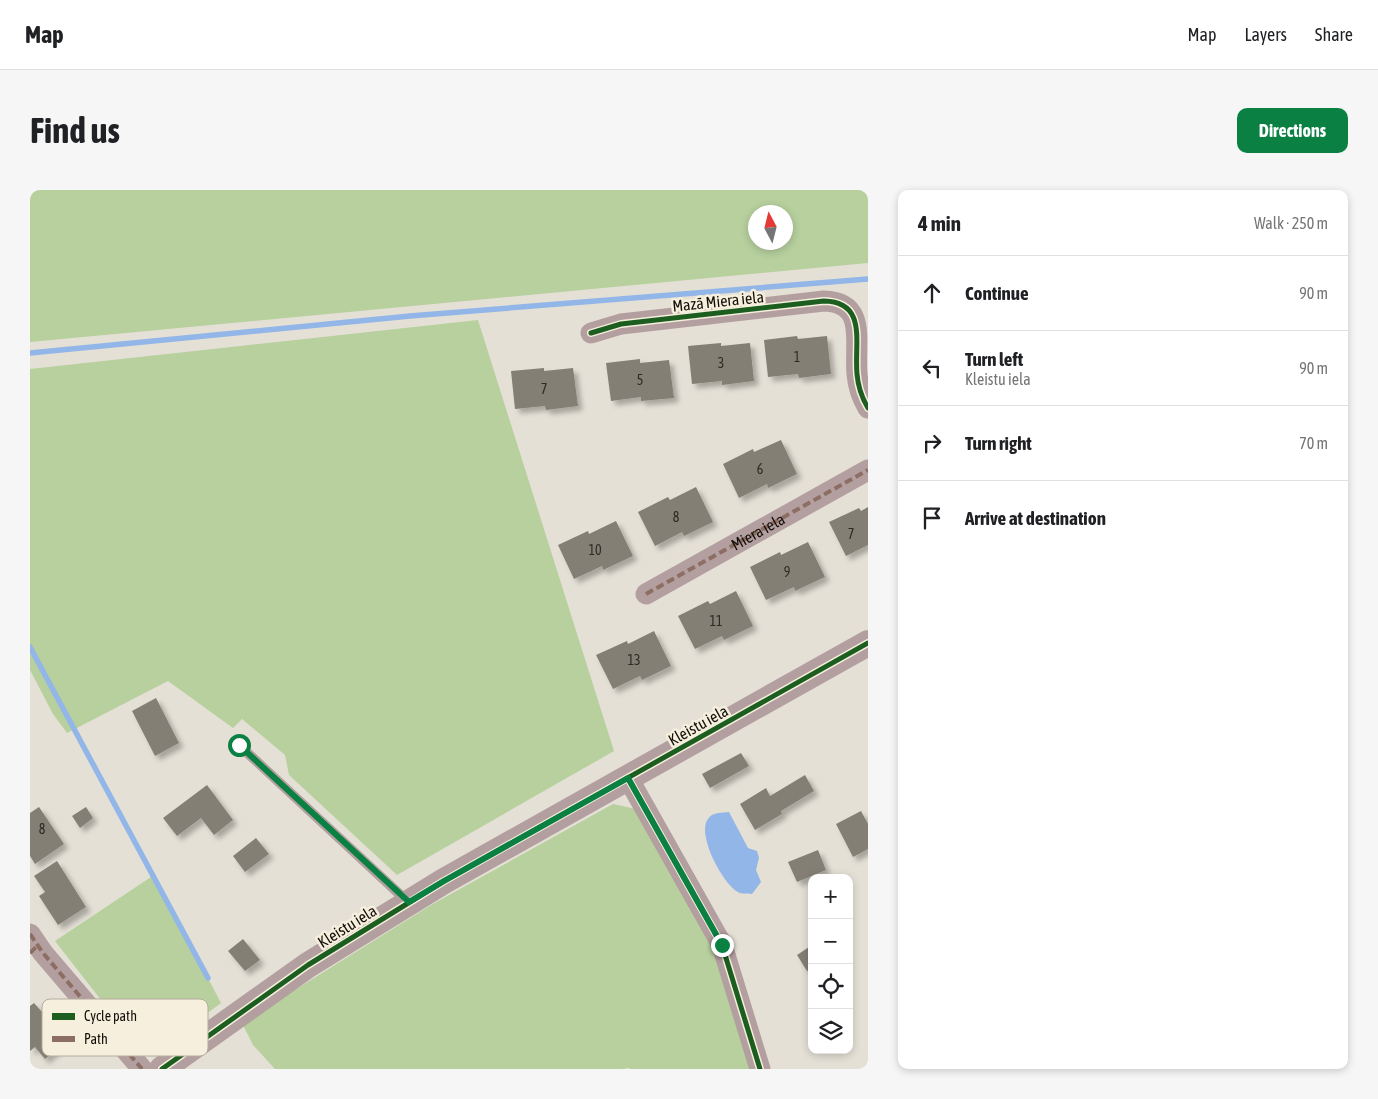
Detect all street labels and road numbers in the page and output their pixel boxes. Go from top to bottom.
street label: Mazā Miera iela [671,287,765,315]
street label: Miera iela [728,509,788,554]
street label: Kleistu iela [665,701,731,749]
street label: Kleistu iela [314,901,380,951]

